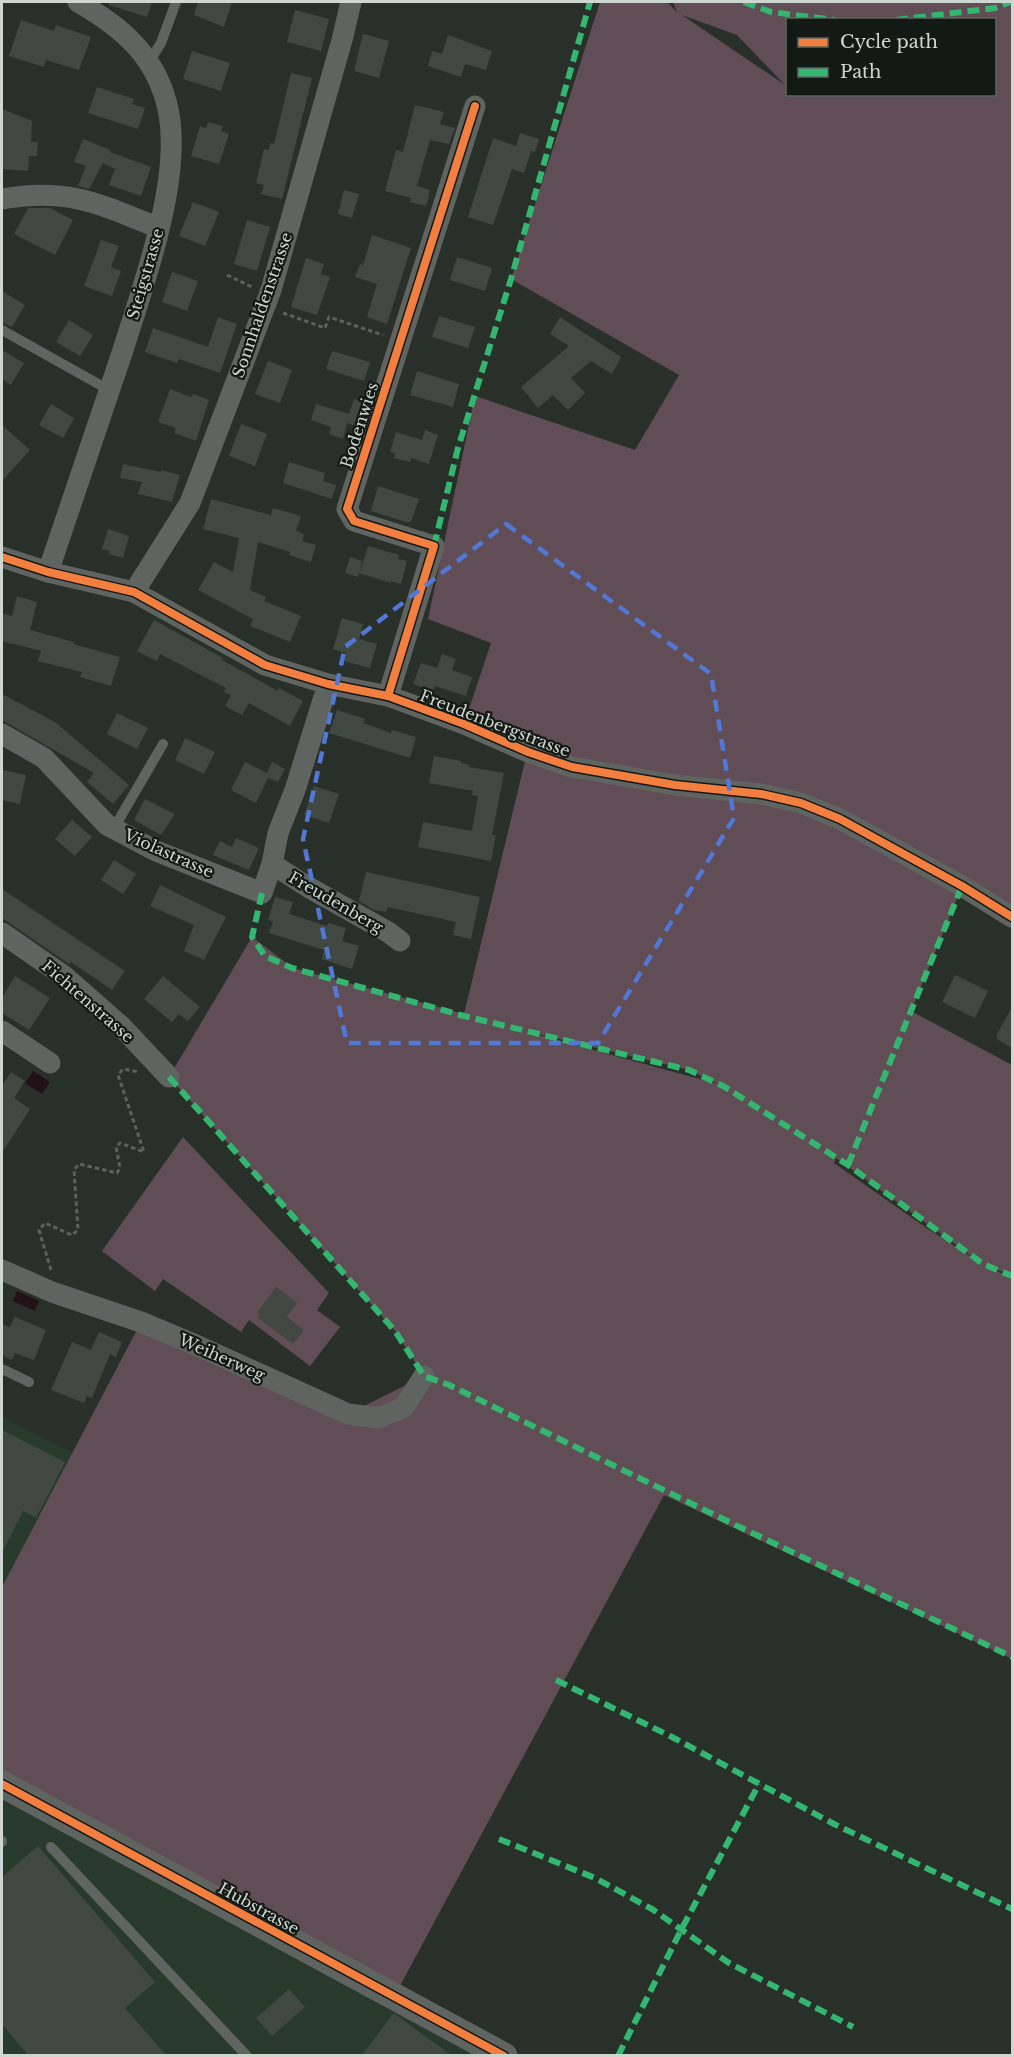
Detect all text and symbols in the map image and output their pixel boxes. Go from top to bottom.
legend [786,18,996,96]
text: Cycle path [840,31,938,53]
text: Path [840,61,881,83]
street label: Steigstrasse [122,226,168,322]
street label: Sonnhaldenstrasse [228,230,296,380]
street label: Bodenwies [336,380,382,470]
street label: Freudenbergstrasse [417,685,573,761]
street label: Violastrasse [120,824,217,882]
street label: Freudenberg [285,867,387,937]
street label: Fichtenstrasse [38,956,138,1046]
street label: Weiherweg [175,1329,269,1385]
street label: Hubstrasse [215,1878,303,1938]

